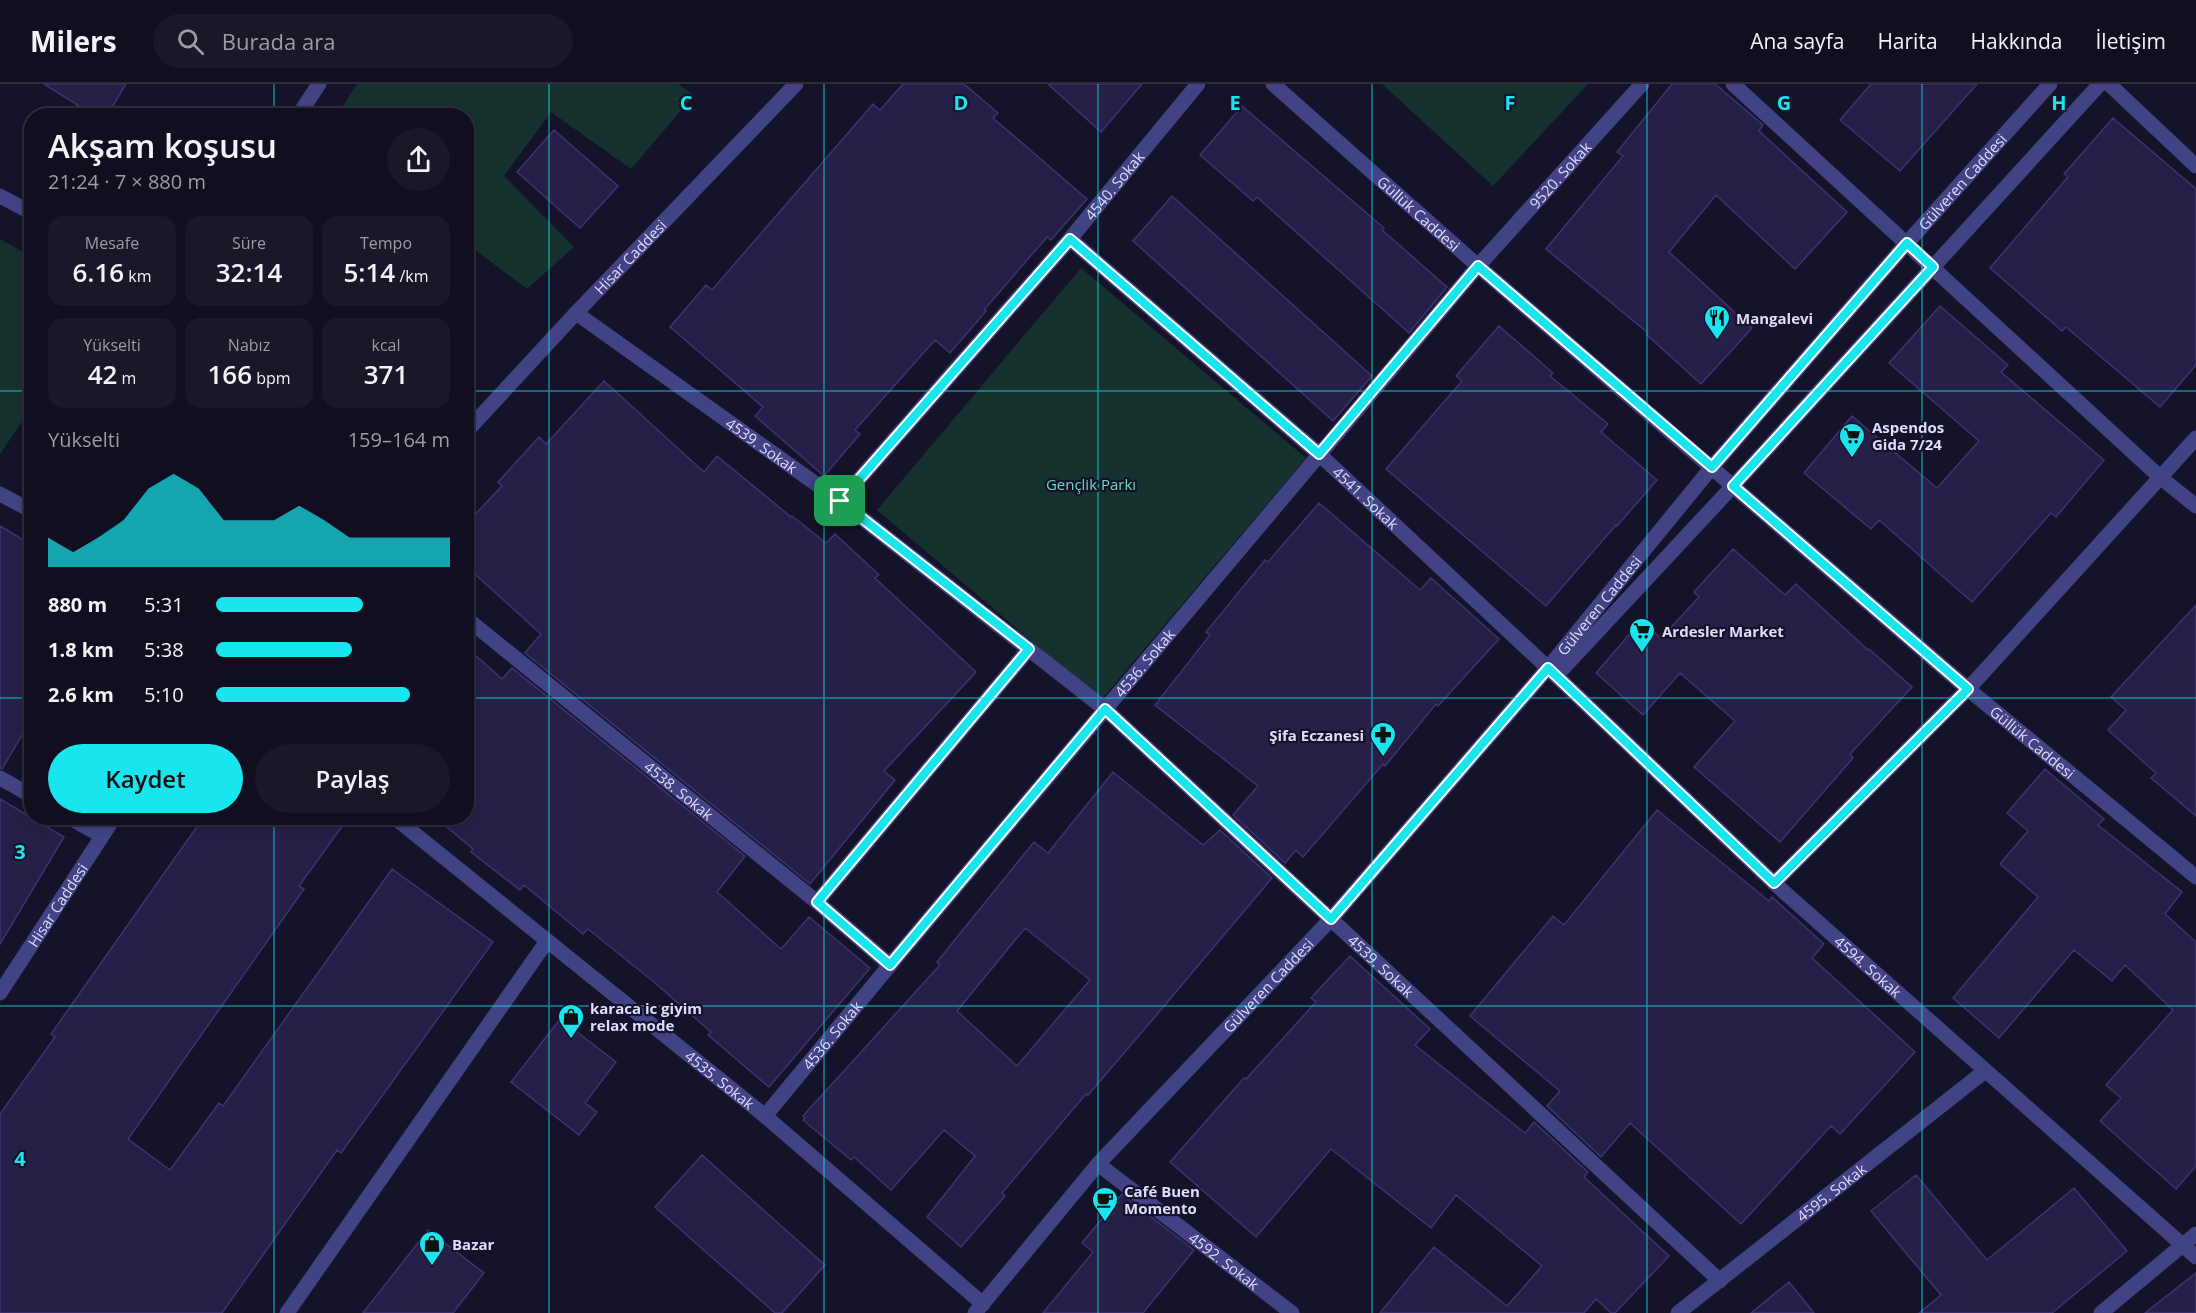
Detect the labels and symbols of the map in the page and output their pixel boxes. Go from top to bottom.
text: C [680,89,693,116]
text: D [954,89,968,116]
text: E [1229,89,1241,116]
text: F [1505,89,1515,116]
text: G [1777,89,1791,116]
text: H [2051,89,2067,116]
street label: Gülveren Caddesi [1914,129,2011,234]
street label: 9520. Sokak [1525,137,1596,213]
street label: 4540. Sokak [1080,147,1149,224]
street label: Güllük Caddesi [1373,171,1464,256]
street label: Hisar Caddesi [590,215,670,298]
restaurant icon: Mangalevi [1702,303,1732,341]
place label: Mangalevi [1736,308,1813,328]
street label: 4539. Sokak [722,413,802,478]
place label: Aspendos Gida 7/24 [1872,417,1944,454]
supermarket icon: Aspendos Gida 7/24 [1837,421,1867,459]
street label: 4541. Sokak [1328,462,1403,534]
park label: Gençlik Parkı [1046,474,1136,494]
pin [814,475,865,526]
street label: Gülveren Caddesi [1552,551,1646,659]
supermarket icon: Ardesler Market [1627,616,1657,654]
place label: Ardesler Market [1662,621,1784,641]
street label: 4536. Sokak [1110,624,1179,701]
street label: Güllük Caddesi [1986,701,2079,783]
pharmacy icon: Şifa Eczanesi [1368,720,1398,758]
place label: Şifa Eczanesi [1269,725,1364,745]
street label: 4538. Sokak [640,756,718,824]
text: 3 [14,838,26,865]
street label: Hisar Caddesi [23,859,92,951]
street label: 4539. Sokak [1344,930,1419,1002]
street label: 4594. Sokak [1830,931,1906,1002]
street label: Gülveren Caddesi [1218,934,1318,1037]
street label: 4536. Sokak [798,996,866,1074]
place label: karaca ic giyim relax mode [590,998,702,1035]
shop icon: karaca ic giyim relax mode [556,1002,586,1040]
street label: 4535. Sokak [681,1046,759,1114]
text: 4 [14,1145,26,1172]
street label: 4595. Sokak [1792,1158,1870,1226]
place label: Café Buen Momento [1124,1181,1200,1218]
cafe icon: Café Buen Momento [1090,1185,1120,1223]
street label: 4592. Sokak [1185,1227,1263,1294]
shop icon: Bazar [417,1229,447,1267]
place label: Bazar [452,1234,495,1254]

